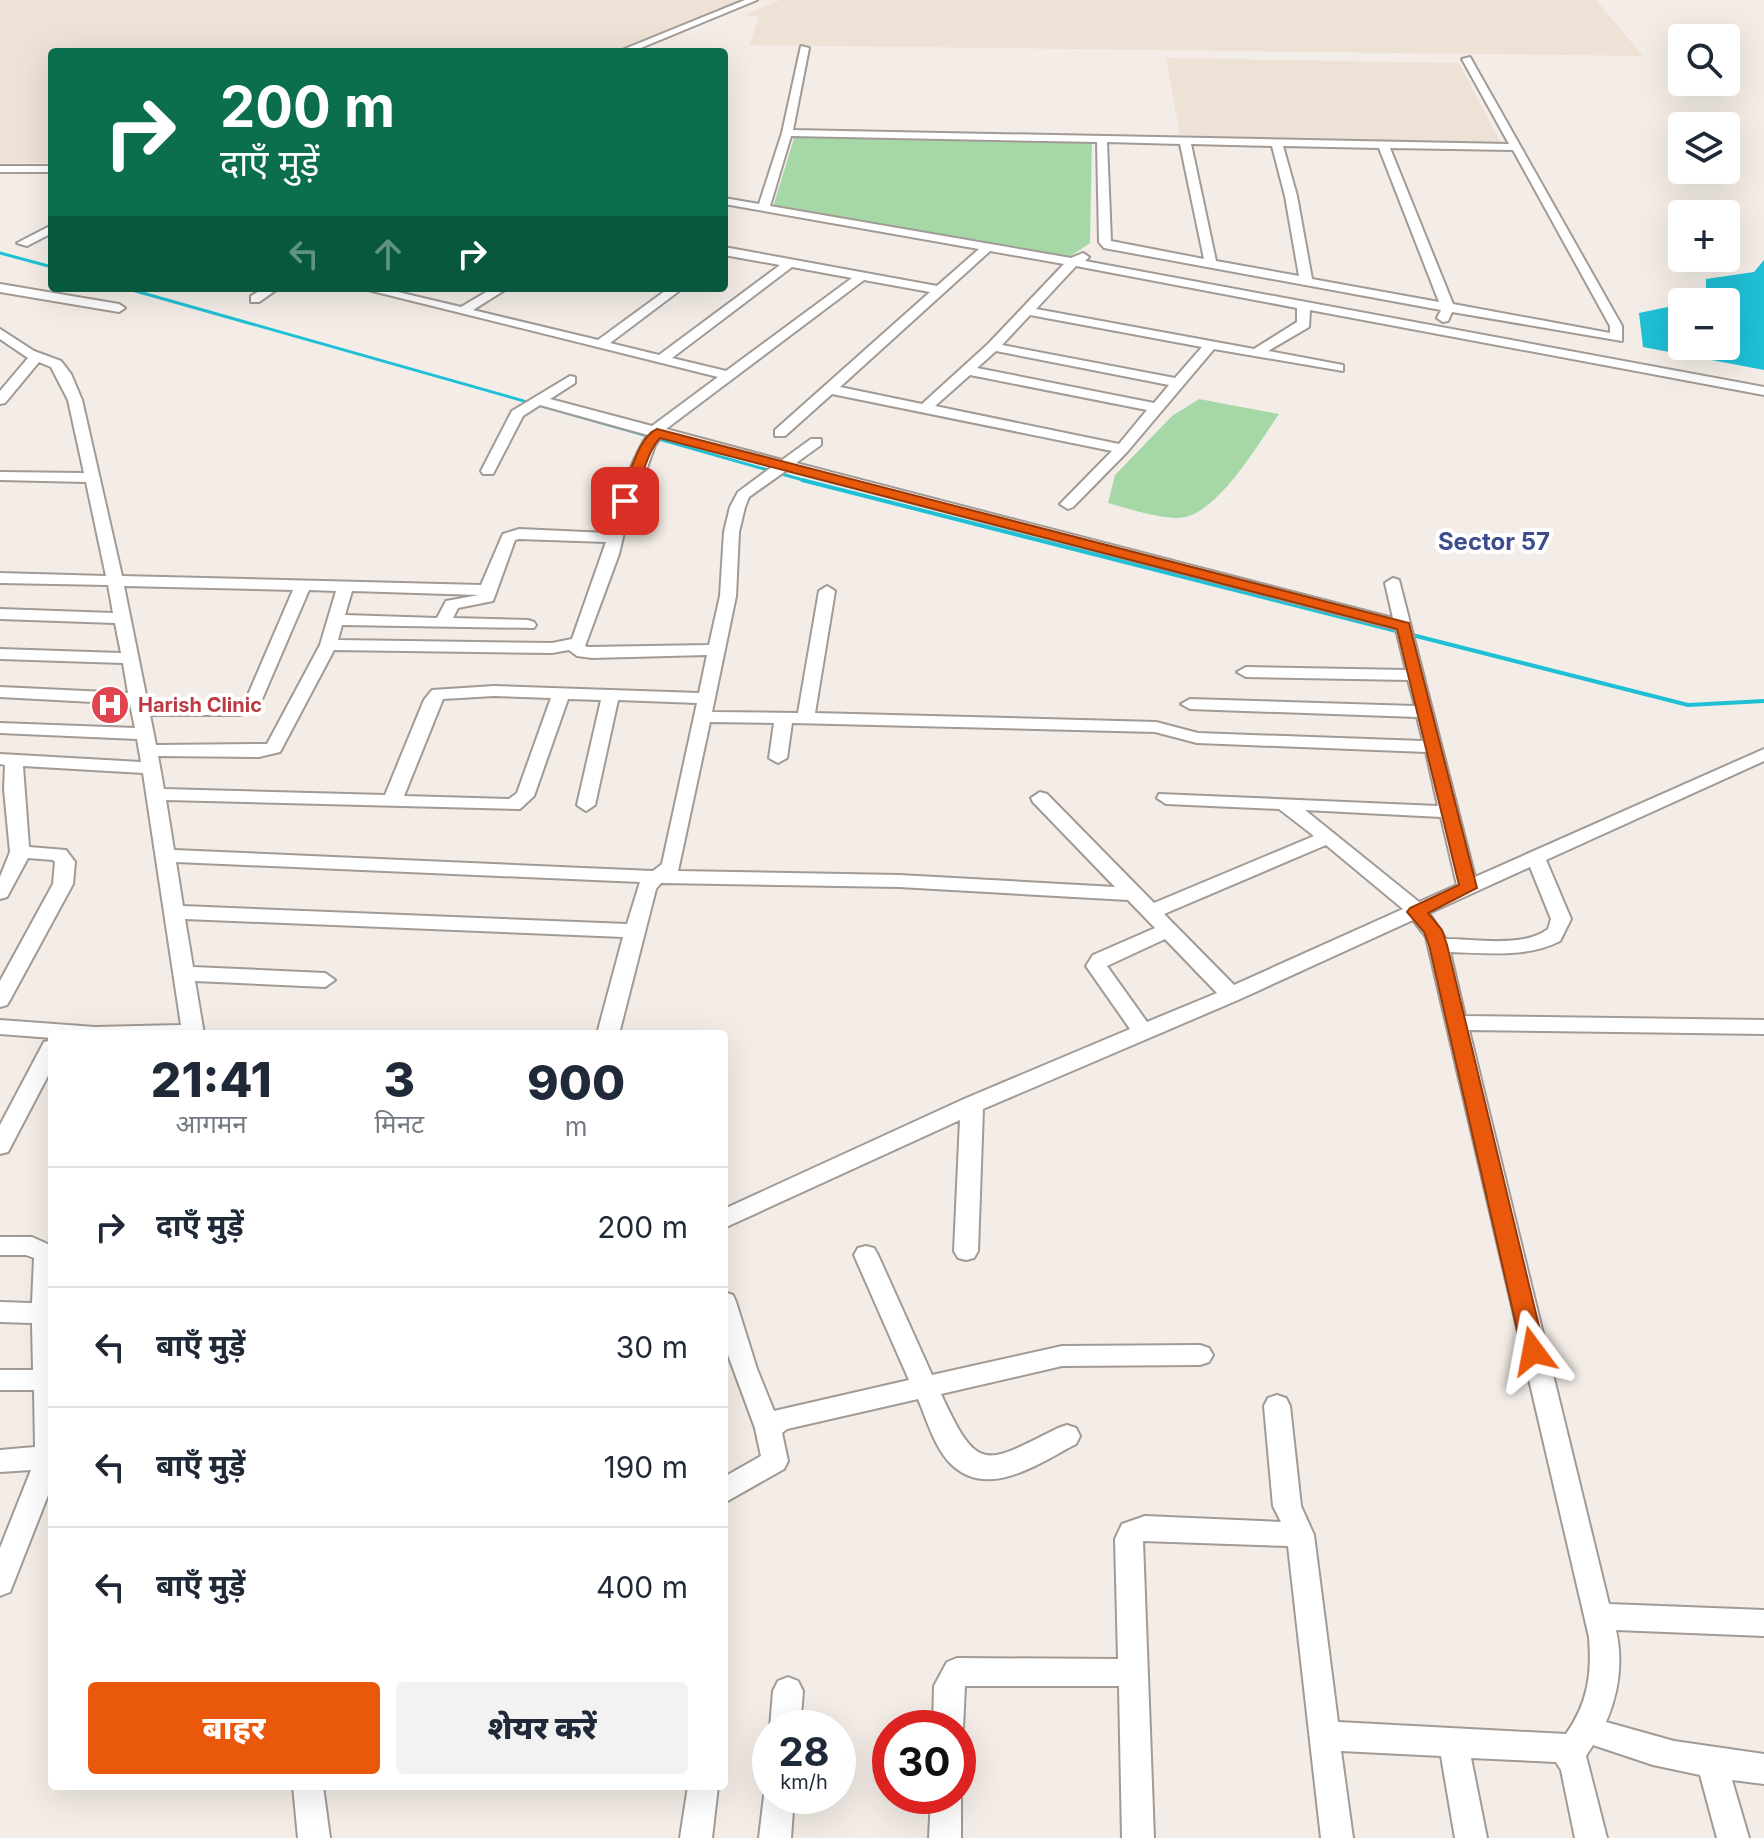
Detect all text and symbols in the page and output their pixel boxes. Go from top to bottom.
map controls [1668,24,1740,360]
button: search [1668,24,1740,96]
text: 200 m [220,73,395,141]
icon: right [88,80,192,184]
button: layers [1668,112,1740,184]
text: दाएँ मुड़ें [220,141,319,185]
button: + [1668,200,1740,272]
icon: left [282,232,326,276]
icon: ahead [366,232,410,276]
icon: right [450,232,494,276]
button: − [1668,288,1740,360]
pin [591,467,659,535]
icon: arrive [603,479,647,523]
district label: Sector 57 [1438,527,1550,556]
hospital icon: Harish Clinic [89,684,131,726]
place label: Harish Clinic [138,693,262,717]
text: 21:41 [151,1050,272,1109]
text: 3 [384,1050,415,1109]
text: 900 [527,1053,625,1112]
text: आगमन [176,1108,247,1139]
text: मिनट [374,1108,424,1139]
text: m [565,1111,587,1142]
icon: right [88,1205,132,1249]
text: दाएँ मुड़ें [156,1207,244,1243]
text: 200 m [597,1209,688,1245]
position arrow [1491,1309,1575,1393]
icon: left [88,1325,132,1369]
text: बाएँ मुड़ें [156,1327,245,1363]
text: 30 m [616,1329,688,1365]
icon: left [88,1445,132,1489]
text: बाएँ मुड़ें [156,1447,245,1483]
text: 190 m [604,1449,688,1485]
icon: left [88,1565,132,1609]
text: बाएँ मुड़ें [156,1567,245,1603]
text: 400 m [596,1569,688,1605]
button: बाहर [88,1682,380,1774]
button: शेयर करें [396,1682,688,1774]
speed limit sign: 30 [872,1710,976,1814]
text: 28 [778,1727,830,1776]
text: km/h [780,1770,828,1794]

